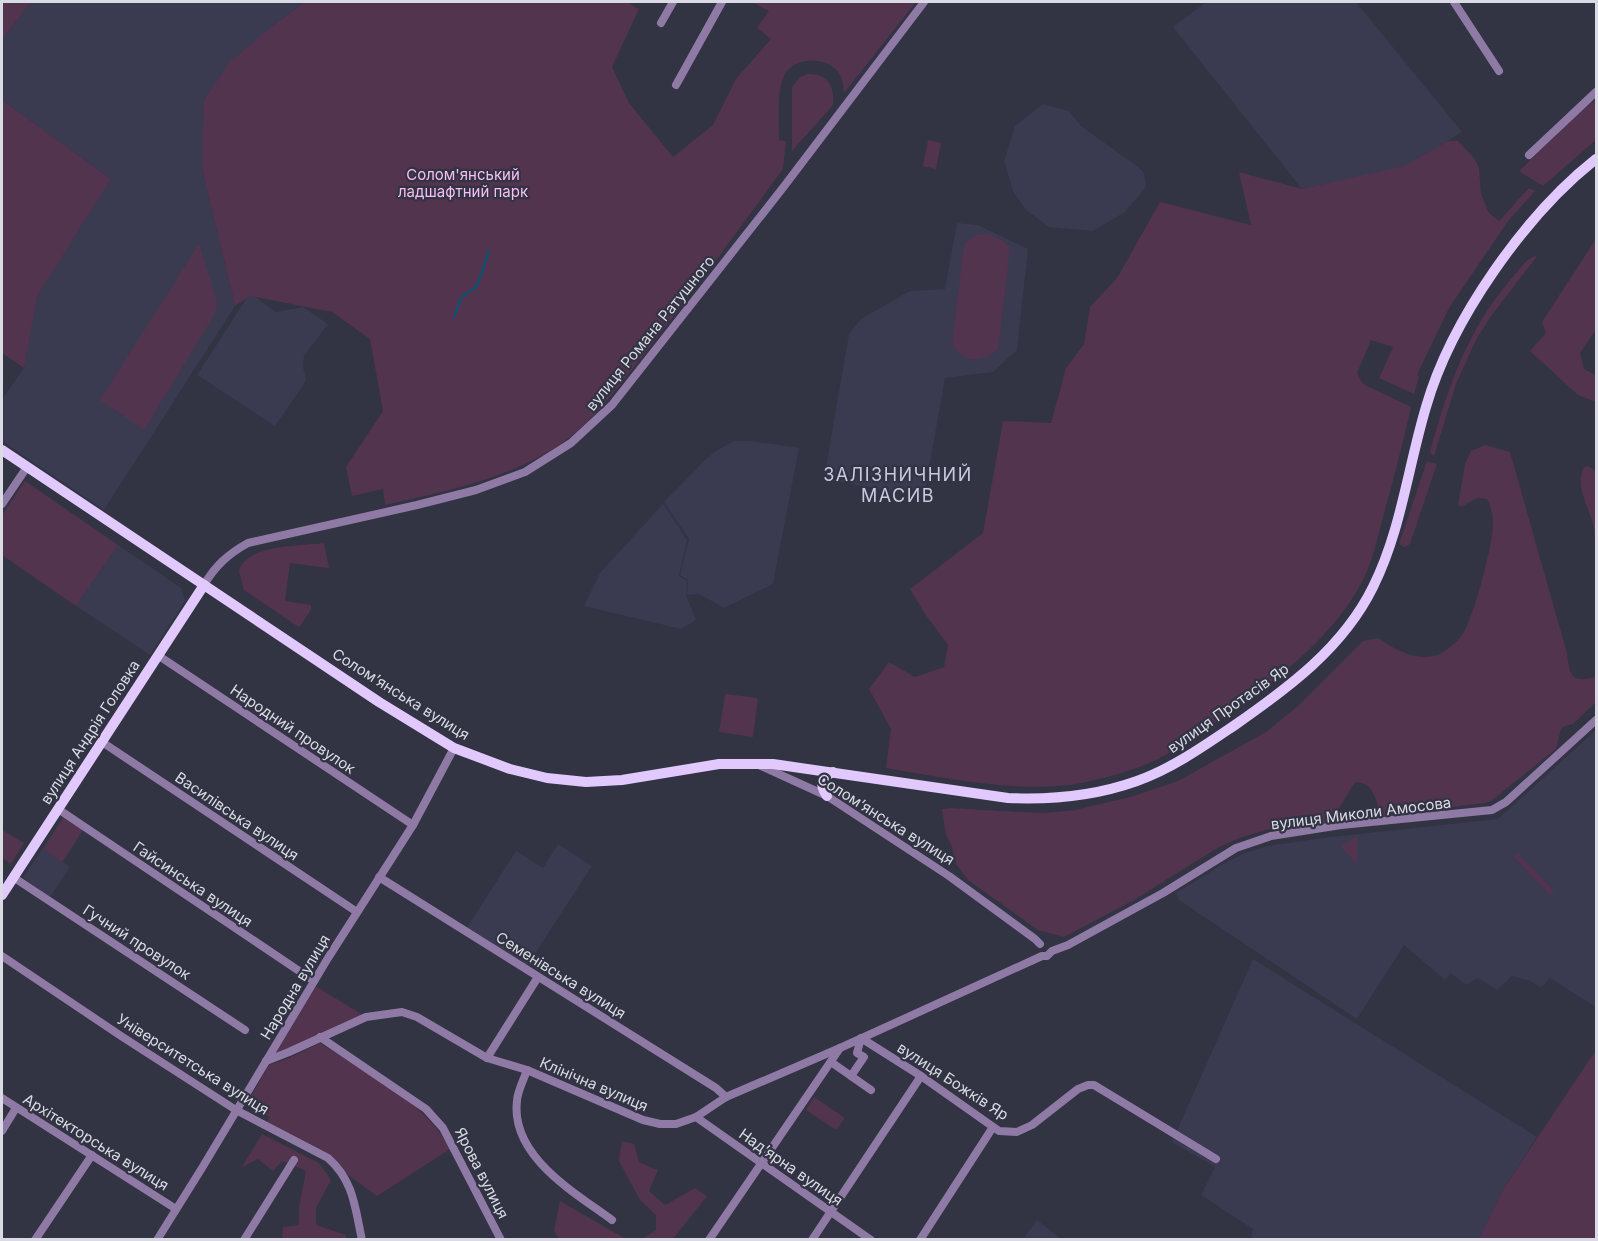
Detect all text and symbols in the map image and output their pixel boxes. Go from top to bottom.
park label: Солом'янський ладшафтний парк [398,165,528,201]
street label: вулиця Романа Ратушного [581,252,719,414]
district label: ЗАЛІЗНИЧНИЙ МАСИВ [823,463,973,506]
street label: Соломʼянська вулиця [329,644,473,744]
street label: вулиця Андрія Головка [36,656,144,808]
street label: вулиця Протасів Яр [1164,659,1292,757]
street label: Народний провулок [227,680,359,778]
street label: Василівська вулиця [172,768,302,864]
street label: Соломʼянська вулиця [814,769,958,869]
street label: вулиця Миколи Амосова [1270,793,1452,833]
street label: Гайсинська вулиця [130,837,256,931]
street label: Гучний провулок [80,900,194,984]
street label: Семенівська вулиця [492,927,630,1023]
street label: Народна вулиця [256,931,334,1043]
street label: Університетська вулиця [113,1009,273,1119]
street label: вулиця Божків Яр [894,1038,1012,1124]
street label: Клінічна вулиця [537,1053,651,1115]
street label: Архітекторська вулиця [20,1089,172,1195]
street label: Ярова вулиця [451,1124,513,1222]
street label: Надʼярна вулиця [735,1124,847,1210]

